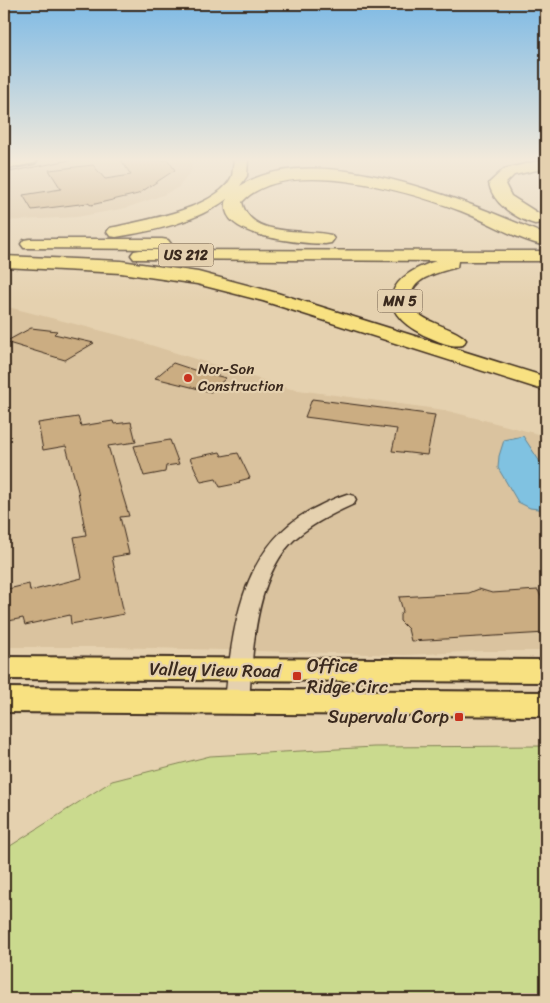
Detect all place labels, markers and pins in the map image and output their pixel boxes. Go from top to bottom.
place label: Nor-Son Construction [198,356,284,399]
marker: Nor-Son Construction [182,372,194,384]
place label: Office Ridge Circ [307,650,388,703]
marker: Office Ridge Circ [291,670,303,682]
place label: Supervalu Corp [328,701,449,733]
marker: Supervalu Corp [453,711,465,723]

